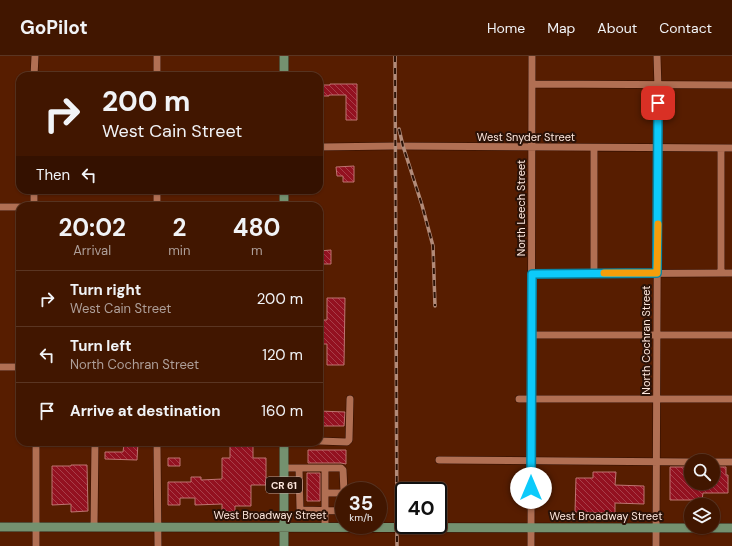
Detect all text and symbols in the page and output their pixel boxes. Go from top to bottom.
text: GoPilot [20,15,88,40]
text: Home [487,19,525,37]
text: Map [547,19,575,37]
text: About [597,19,637,37]
text: Contact [659,19,712,37]
text: 200 m [102,83,190,120]
pin [641,86,675,120]
icon: right [36,88,88,140]
icon: arrive [647,92,669,114]
text: West Cain Street [102,119,242,143]
street label: West Snyder Street [477,130,575,144]
street label: North Leech Street [514,160,528,256]
icon: left [78,164,100,186]
text: Then [36,165,70,185]
text: 20:02 [58,212,126,243]
text: 2 [172,212,186,243]
text: 480 [233,212,281,243]
text: Arrival [73,242,111,259]
text: min [168,242,190,259]
text: m [251,242,262,259]
text: Turn right [70,280,141,300]
street label: North Cochran Street [639,285,653,395]
icon: right [36,288,58,310]
text: 200 m [257,289,303,309]
text: West Cain Street [70,300,171,317]
text: Turn left [70,336,131,356]
icon: left [36,344,58,366]
text: 120 m [262,345,303,365]
text: North Cochran Street [70,356,199,373]
icon: arrive [36,400,58,422]
text: Arrive at destination [70,401,221,421]
text: 160 m [261,401,303,421]
map controls [684,454,720,534]
button: search [684,454,720,490]
position arrow [510,467,552,509]
road number: CR 61 [266,477,302,493]
speed limit sign: 40 [395,482,447,534]
text: 35 [349,490,373,516]
button: layers [684,498,720,534]
street label: West Broadway Street [214,508,326,522]
street label: West Broadway Street [550,509,662,523]
text: km/h [349,511,373,524]

